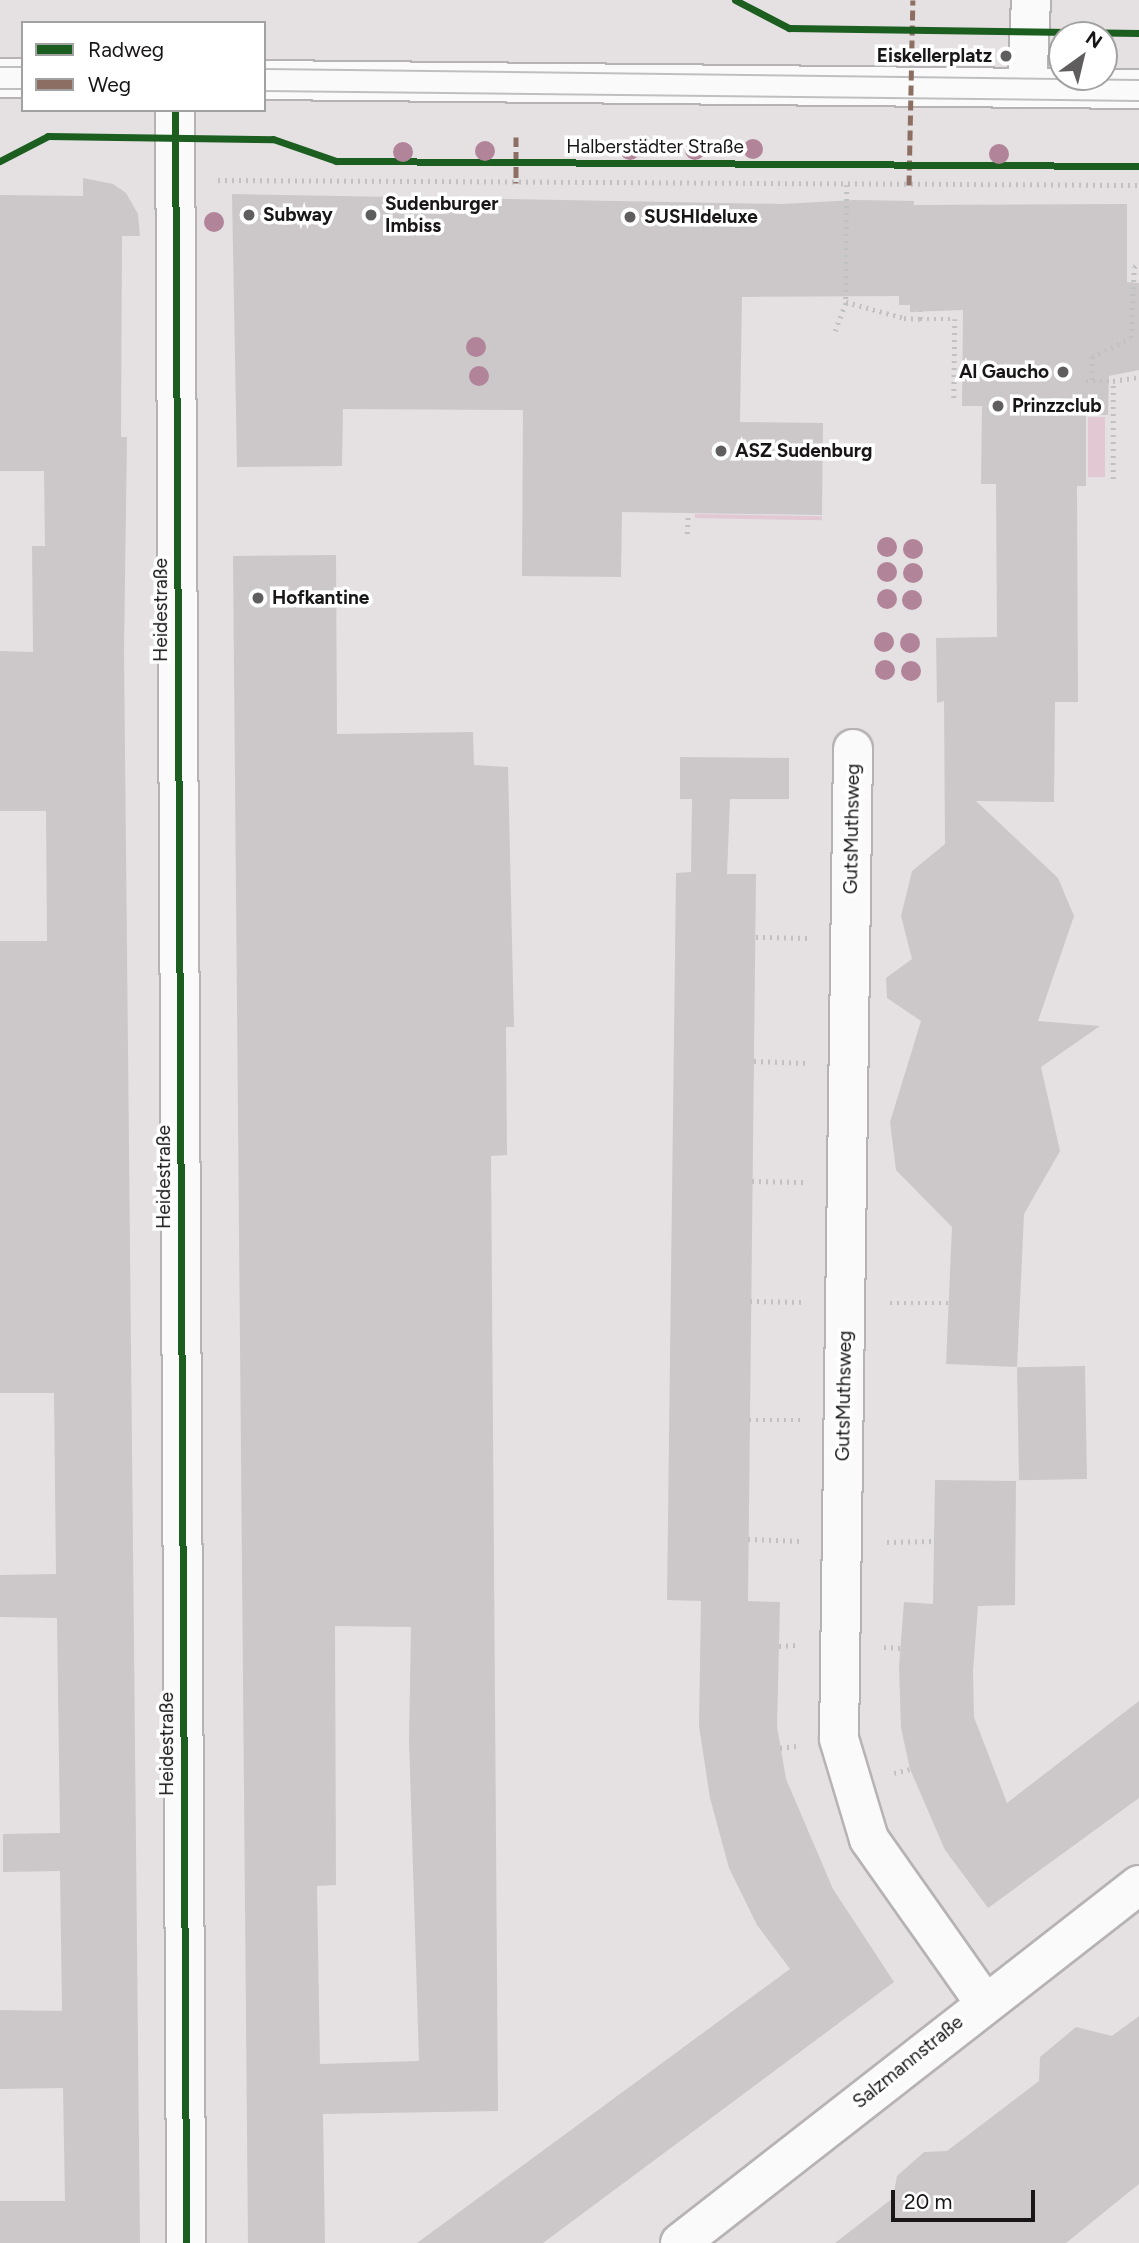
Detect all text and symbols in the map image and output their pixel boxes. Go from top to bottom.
legend [21,21,266,112]
north arrow [1048,21,1118,91]
text: N [1081,26,1106,53]
text: Radweg [88,37,164,62]
place label: Eiskellerplatz [877,45,992,67]
marker: Eiskellerplatz [998,48,1014,64]
text: Weg [88,72,131,97]
street label: Halberstädter Straße [566,136,744,158]
place label: Sudenburger Imbiss [385,193,498,237]
place label: Subway [263,204,333,226]
place label: SUSHIdeluxe [644,206,758,228]
marker: Subway [241,207,257,223]
marker: Sudenburger Imbiss [363,207,379,223]
marker: SUSHIdeluxe [622,209,638,225]
place label: Al Gaucho [959,361,1049,383]
marker: Al Gaucho [1055,364,1071,380]
place label: Prinzzclub [1012,395,1102,417]
marker: Prinzzclub [990,398,1006,414]
place label: ASZ Sudenburg [735,440,872,462]
marker: ASZ Sudenburg [713,443,729,459]
street label: Heidestraße [150,558,172,662]
place label: Hofkantine [272,587,369,609]
marker: Hofkantine [250,590,266,606]
street label: GutsMuthsweg [839,764,865,894]
street label: Heidestraße [153,1125,175,1229]
street label: GutsMuthsweg [831,1331,857,1461]
street label: Heidestraße [156,1692,178,1796]
street label: Salzmannstraße [848,2011,968,2113]
scale bar [894,2176,1038,2220]
text: 20 m [904,2189,952,2214]

